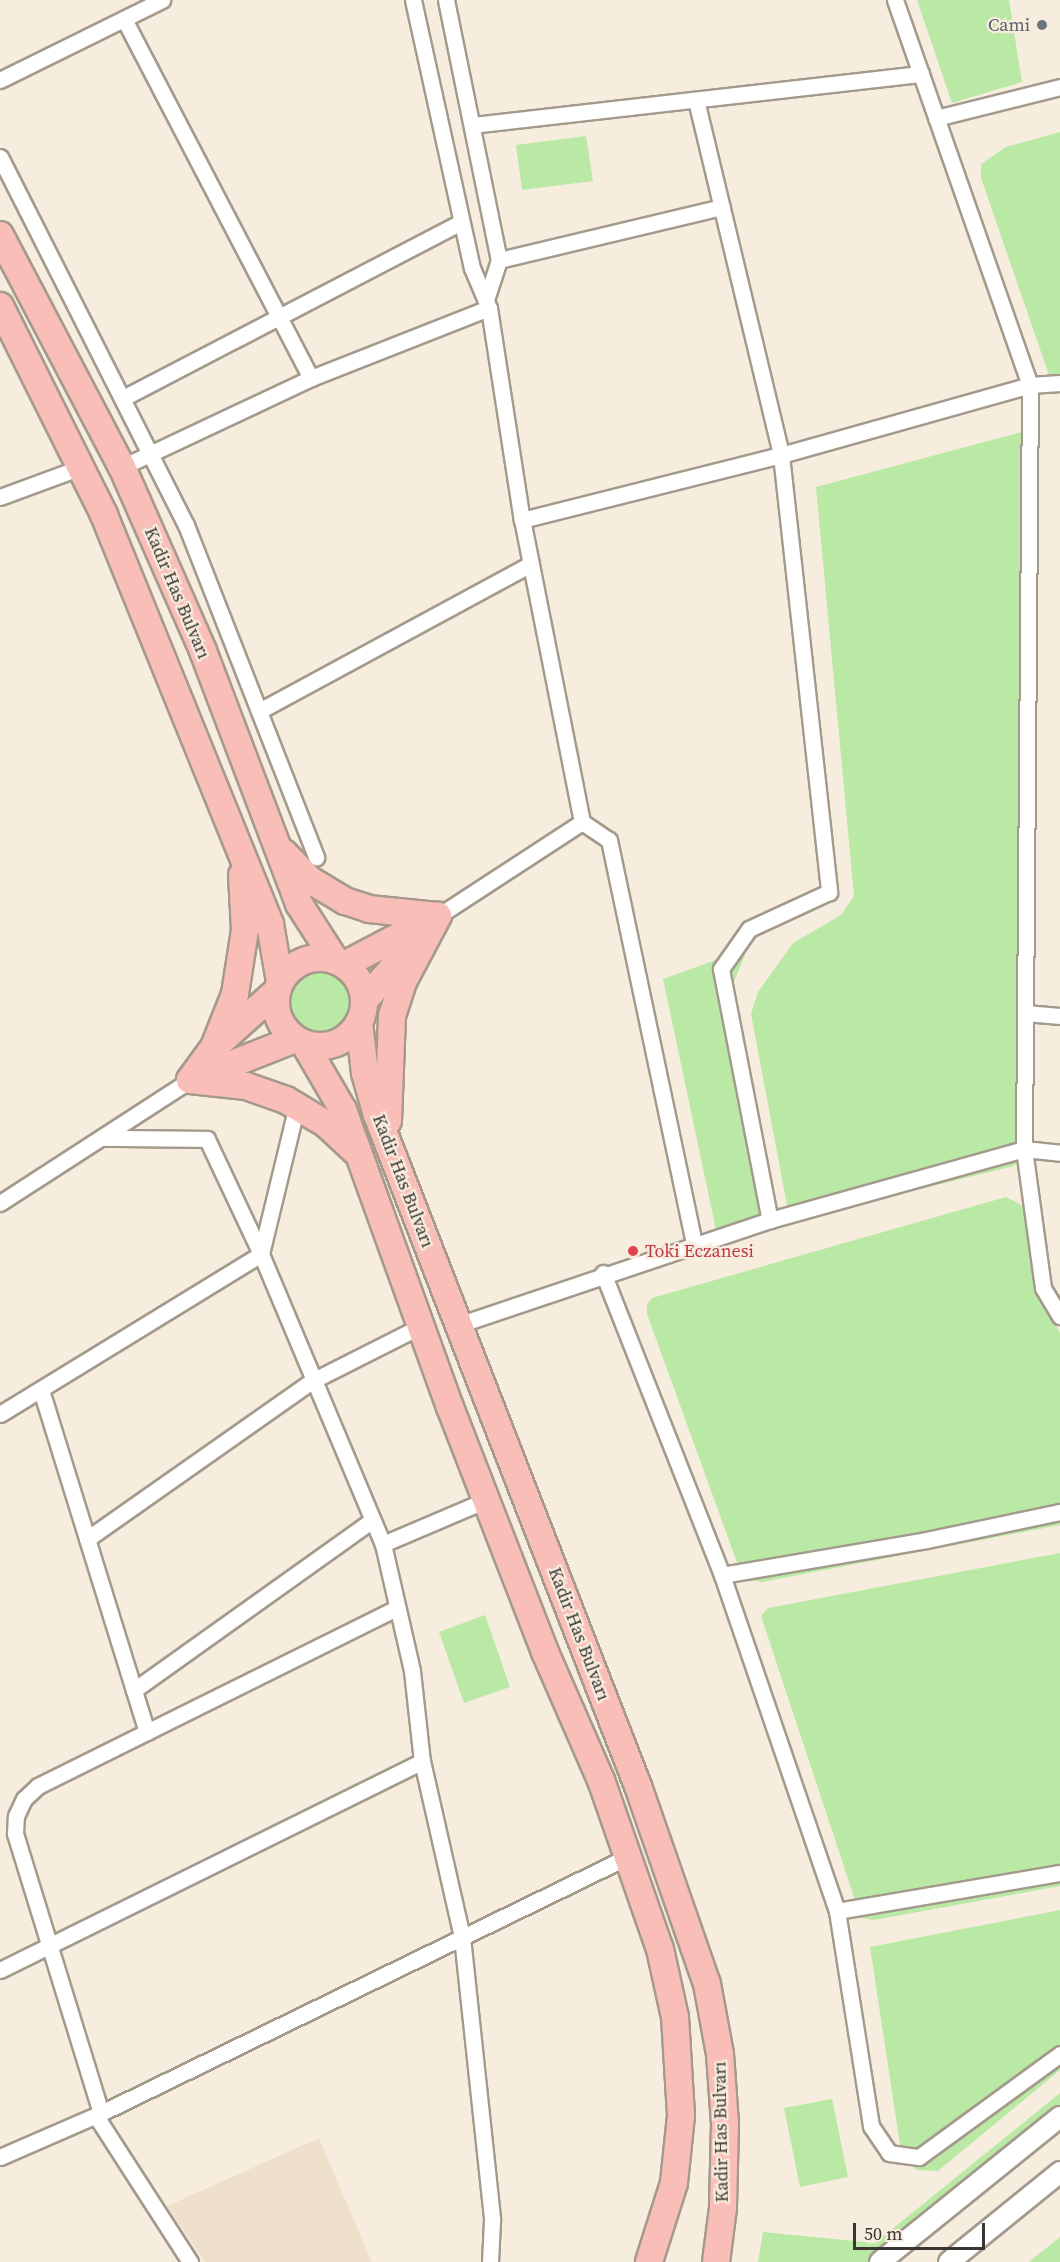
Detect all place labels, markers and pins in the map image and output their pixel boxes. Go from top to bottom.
place label: Cami [988,14,1030,36]
marker: Cami [1035,18,1049,32]
place label: Toki Eczanesi [645,1240,754,1262]
marker: Toki Eczanesi [626,1244,640,1258]

